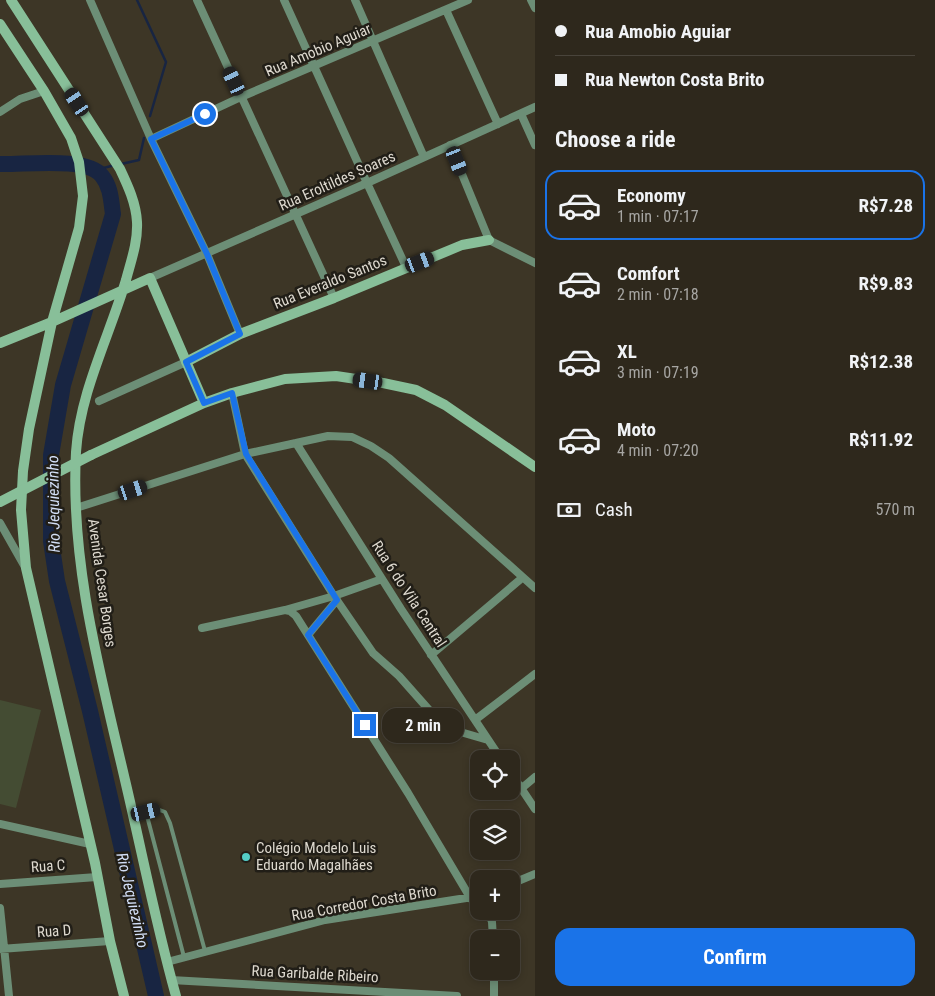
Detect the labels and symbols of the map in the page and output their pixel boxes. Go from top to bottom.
street label: Rua Amobio Aguiar [262,19,374,80]
car [220,64,247,98]
car [62,85,91,119]
route start [194,103,216,125]
car [444,144,469,178]
street label: Rua Eroltildes Soares [276,147,398,215]
car [403,250,436,274]
street label: Rua Everaldo Santos [271,251,389,313]
car [352,371,383,391]
water label: Rio Jequiezinho [43,455,64,553]
car [116,478,149,502]
street label: Avenida Cesar Borges [84,518,120,648]
street label: Rua 6 do Vila Central [368,537,450,651]
callout: 2 min [382,708,465,742]
route end [354,714,376,736]
car [129,801,162,823]
place label: Colégio Modelo Luis Eduardo Magalhães [256,839,377,874]
water label: Rio Jequiezinho [112,851,153,950]
marker: Colégio Modelo Luis Eduardo Magalhães [240,851,252,863]
street label: Rua C [30,856,66,876]
street label: Rua Corredor Costa Brito [290,881,438,925]
street label: Rua D [36,921,72,941]
street label: Rua Garibalde Ribeiro [251,962,379,986]

